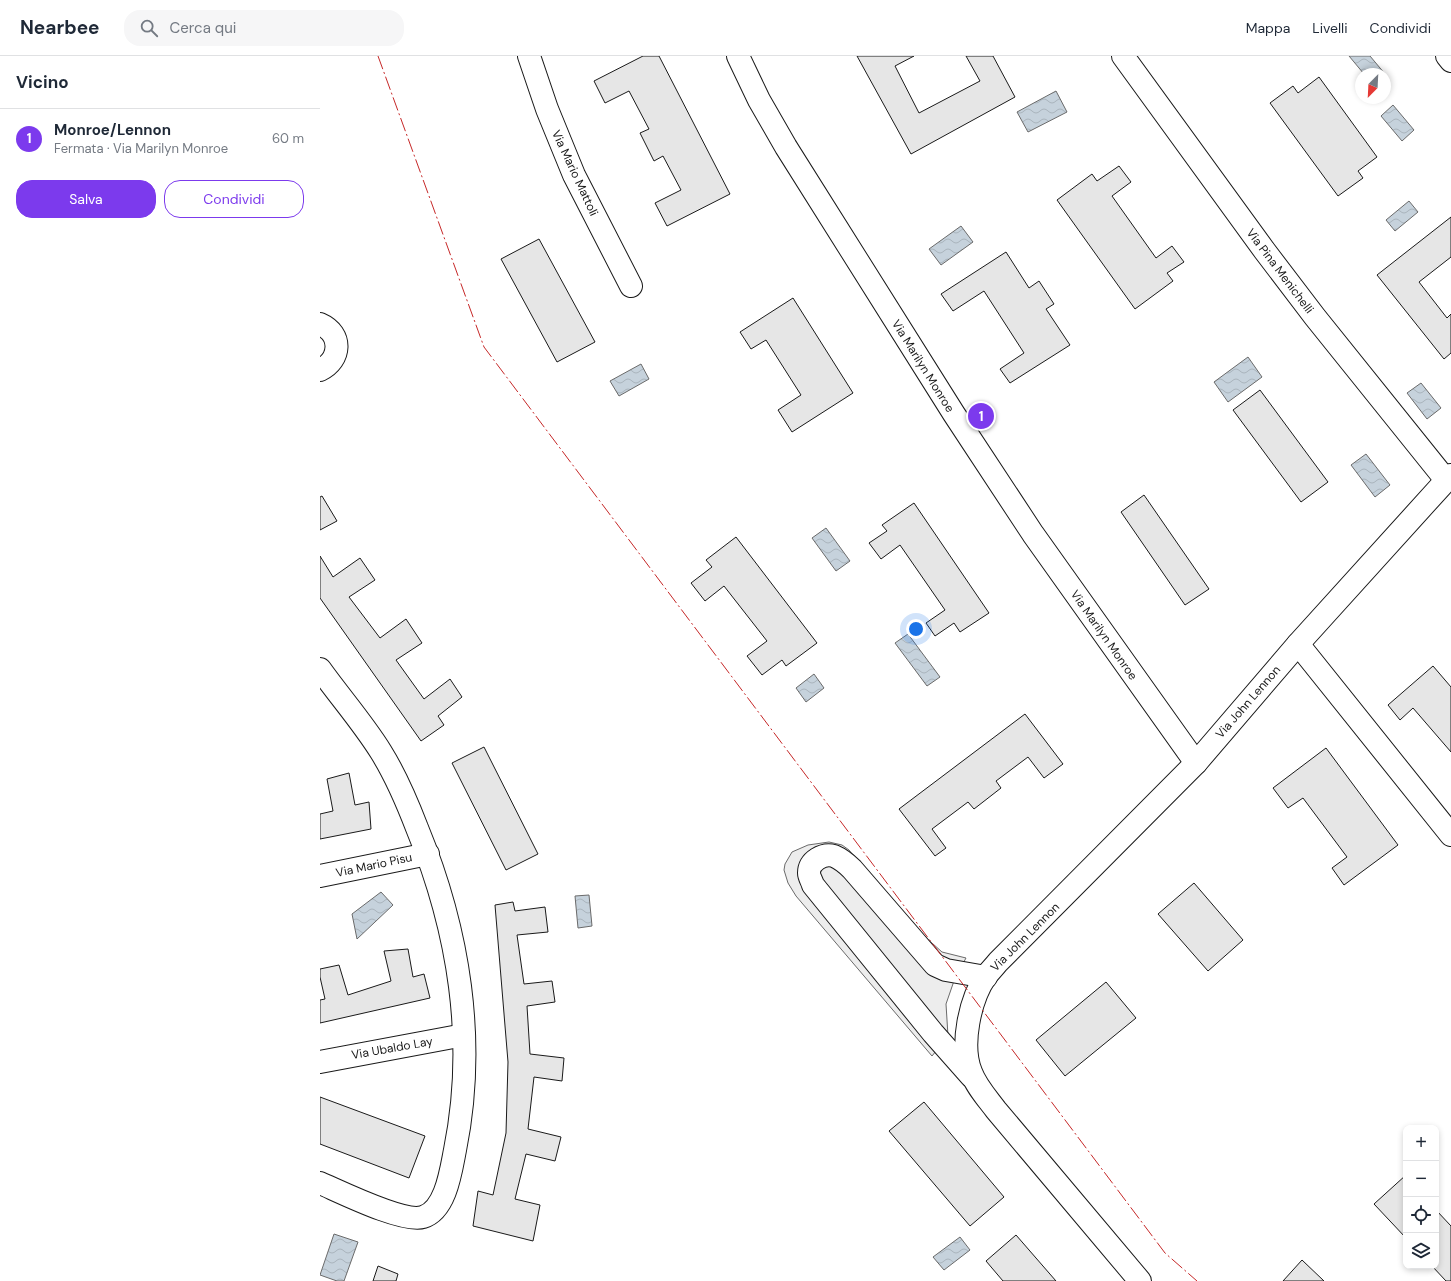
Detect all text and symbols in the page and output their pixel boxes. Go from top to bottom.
search box [124,10,404,46]
text: Nearbee [20,15,100,40]
icon: search [138,17,160,39]
text: Cerca qui [170,18,236,38]
text: Mappa [1246,19,1290,37]
text: Livelli [1312,19,1348,37]
text: Condividi [1370,19,1431,37]
north arrow [1355,68,1391,104]
text: Vicino [16,71,69,93]
text: Monroe/Lennon [54,120,171,140]
street label: Via Mario Mattoli [548,127,602,219]
text: 1 [27,130,31,147]
text: 60 m [272,130,304,147]
text: Fermata · Via Marilyn Monroe [54,140,228,157]
button: Salva [16,180,156,218]
button: Condividi [164,180,304,218]
street label: Via Pina Menichelli [1243,225,1317,317]
street label: Via Marilyn Monroe [888,317,958,415]
pin: 1 [968,401,994,431]
street label: Via Marilyn Monroe [1067,587,1141,683]
your location [906,619,926,639]
street label: Via John Lennon [1212,662,1284,742]
street label: Via Mario Pisu [334,849,414,881]
street label: Via John Lennon [987,899,1063,975]
street label: Via Ubaldo Lay [350,1033,434,1063]
map controls [1403,1125,1439,1269]
button: + [1403,1125,1439,1161]
button: − [1403,1161,1439,1197]
button: locate [1403,1197,1439,1233]
button: layers [1403,1233,1439,1269]

